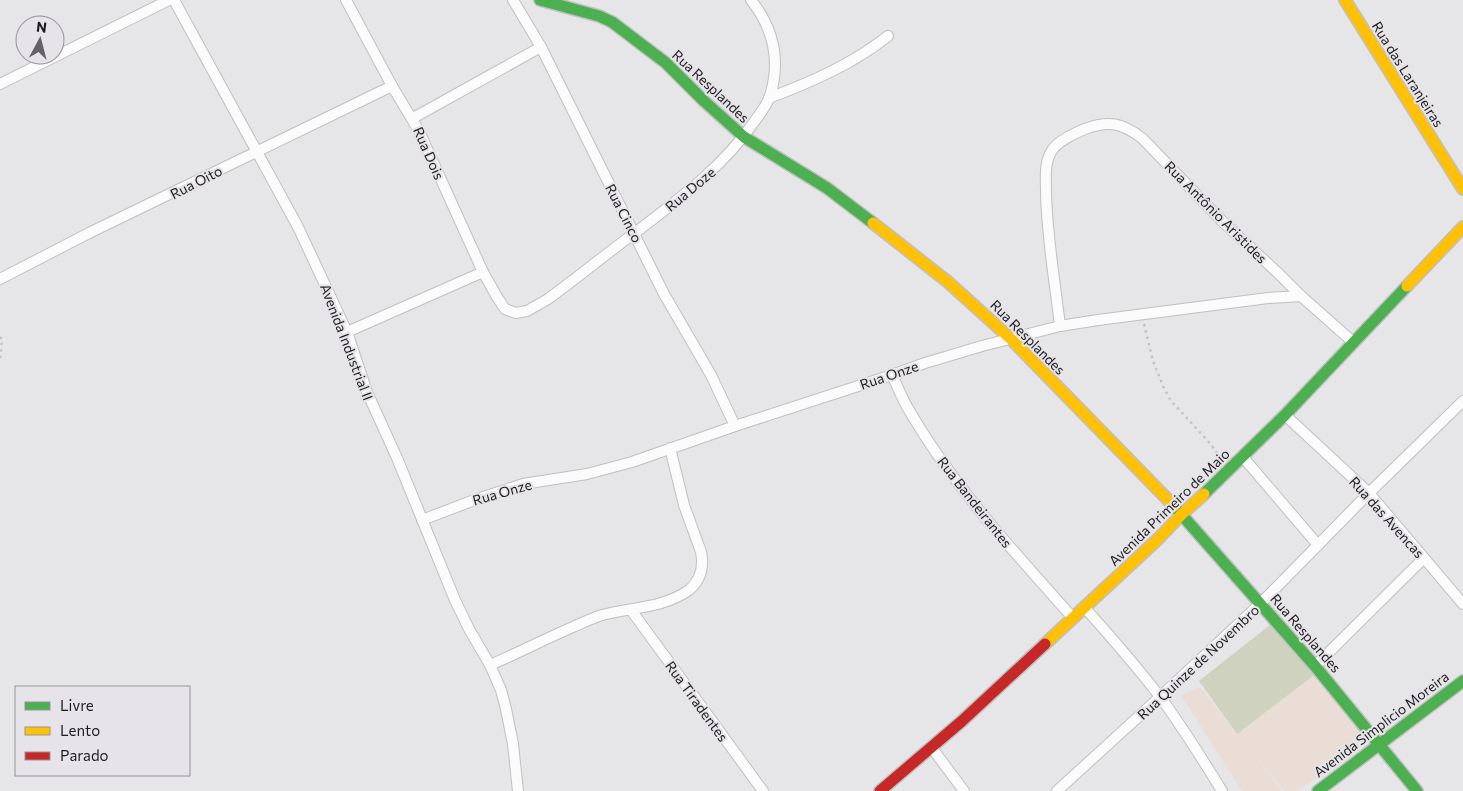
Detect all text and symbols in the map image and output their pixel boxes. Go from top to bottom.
north arrow [15,15,65,65]
text: N [35,18,48,36]
street label: Rua das Laranjeiras [1369,18,1447,130]
street label: Rua Resplandes [669,46,753,126]
street label: Rua Dois [410,124,448,182]
street label: Rua Antônio Aristides [1161,157,1271,267]
street label: Rua Oito [167,162,225,202]
street label: Rua Doze [662,163,718,215]
street label: Rua Cinco [602,181,646,245]
street label: Avenida Industrial II [317,281,377,403]
street label: Rua Resplandes [987,296,1069,378]
street label: Rua Onze [857,357,921,393]
street label: Avenida Primeiro de Maio [1105,445,1233,569]
street label: Rua Bandeirantes [934,453,1016,551]
street label: Rua das Avencas [1346,473,1428,561]
street label: Rua Onze [470,475,534,509]
street label: Rua Resplandes [1267,590,1345,676]
street label: Rua Quinze de Novembro [1134,601,1262,723]
street label: Rua Tiradentes [662,657,732,745]
street label: Avenida Simplicio Moreira [1310,668,1452,780]
legend [15,686,190,776]
text: Livre [60,696,94,714]
text: Lento [60,721,100,739]
text: Parado [60,746,109,764]

